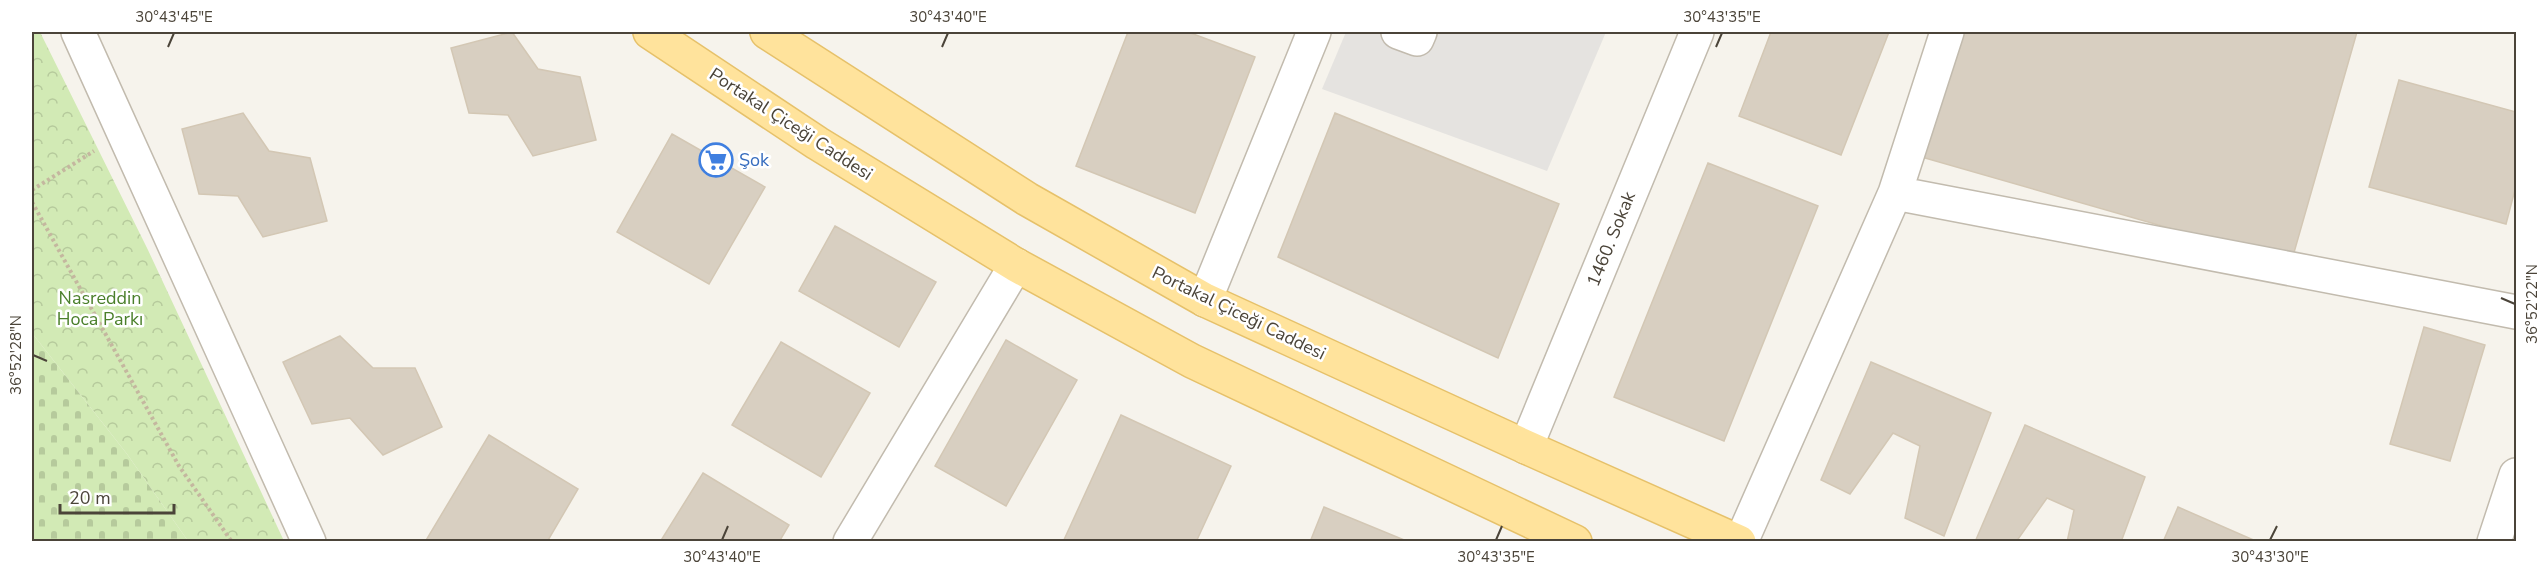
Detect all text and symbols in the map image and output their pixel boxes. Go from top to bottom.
text: 30°43'45"E [135,7,213,27]
text: 30°43'40"E [909,7,987,27]
text: 30°43'35"E [1683,7,1761,27]
street label: Portakal Çiceği Caddesi [705,62,877,186]
supermarket icon: Şok [698,142,734,178]
place label: Şok [739,148,770,172]
street label: 1460. Sokak [1581,187,1641,290]
street label: Portakal Çiceği Caddesi [1148,261,1330,365]
text: 36°52'22"N [2522,264,2542,344]
park label: Nasreddin Hoca Parkı [57,286,143,331]
text: 36°52'28"N [6,315,26,395]
scale bar [60,477,174,515]
text: 20 m [69,486,111,510]
text: 30°43'40"E [683,547,761,567]
text: 30°43'35"E [1457,547,1535,567]
text: 30°43'30"E [2231,547,2309,567]

